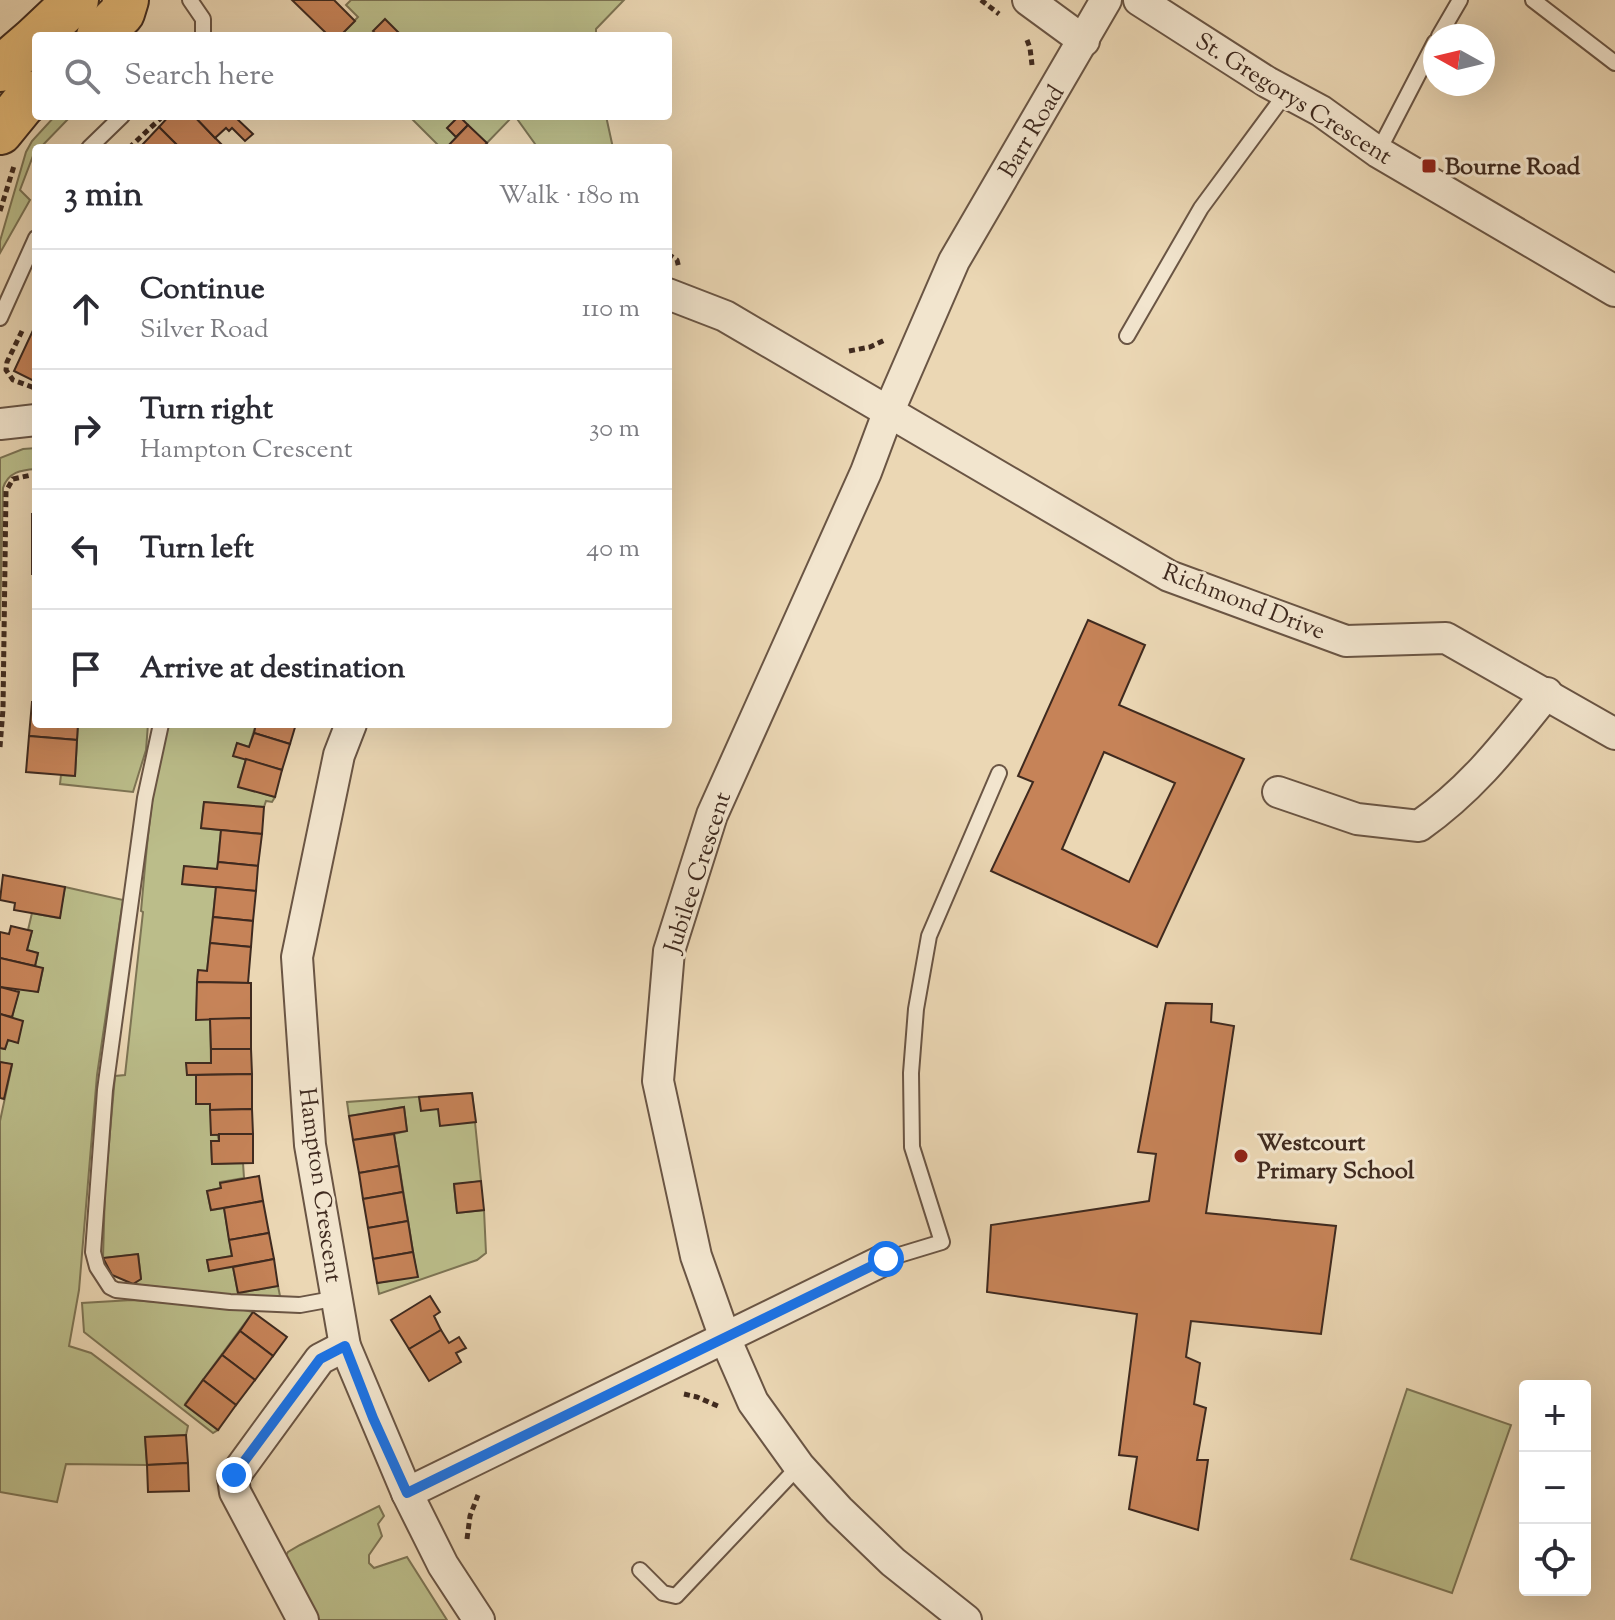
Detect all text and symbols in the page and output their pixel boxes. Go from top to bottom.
north arrow [1423,24,1495,96]
street label: St. Gregorys Crescent [1188,25,1398,174]
search box [32,32,672,120]
icon: search [60,54,104,98]
text: Search here [124,55,274,98]
street label: Barr Road [992,79,1074,185]
place label: Bourne Road [1445,151,1581,185]
marker: Bourne Road [1420,157,1438,175]
text: 3 min [64,172,143,221]
text: Walk · 180 m [499,178,640,215]
text: Continue [140,269,265,312]
icon: ahead [64,287,108,331]
text: 110 m [582,291,640,328]
text: Silver Road [140,312,269,349]
text: Turn right [140,389,273,432]
icon: right [64,407,108,451]
text: 30 m [589,411,640,448]
text: Hampton Crescent [140,432,353,469]
icon: left [64,527,108,571]
text: Turn left [140,528,254,571]
text: 40 m [586,531,640,568]
street label: Richmond Drive [1157,556,1330,650]
icon: arrive [64,647,108,691]
text: Arrive at destination [140,648,405,691]
street label: Jubilee Crescent [656,788,741,959]
street label: Hampton Crescent [289,1086,350,1285]
place label: Westcourt Primary School [1257,1127,1415,1189]
marker: Westcourt Primary School [1232,1147,1250,1165]
route start [868,1241,904,1277]
map controls [1519,1380,1591,1596]
button: + [1519,1380,1591,1452]
button: − [1519,1452,1591,1524]
route end [216,1457,252,1493]
button: locate [1519,1524,1591,1596]

